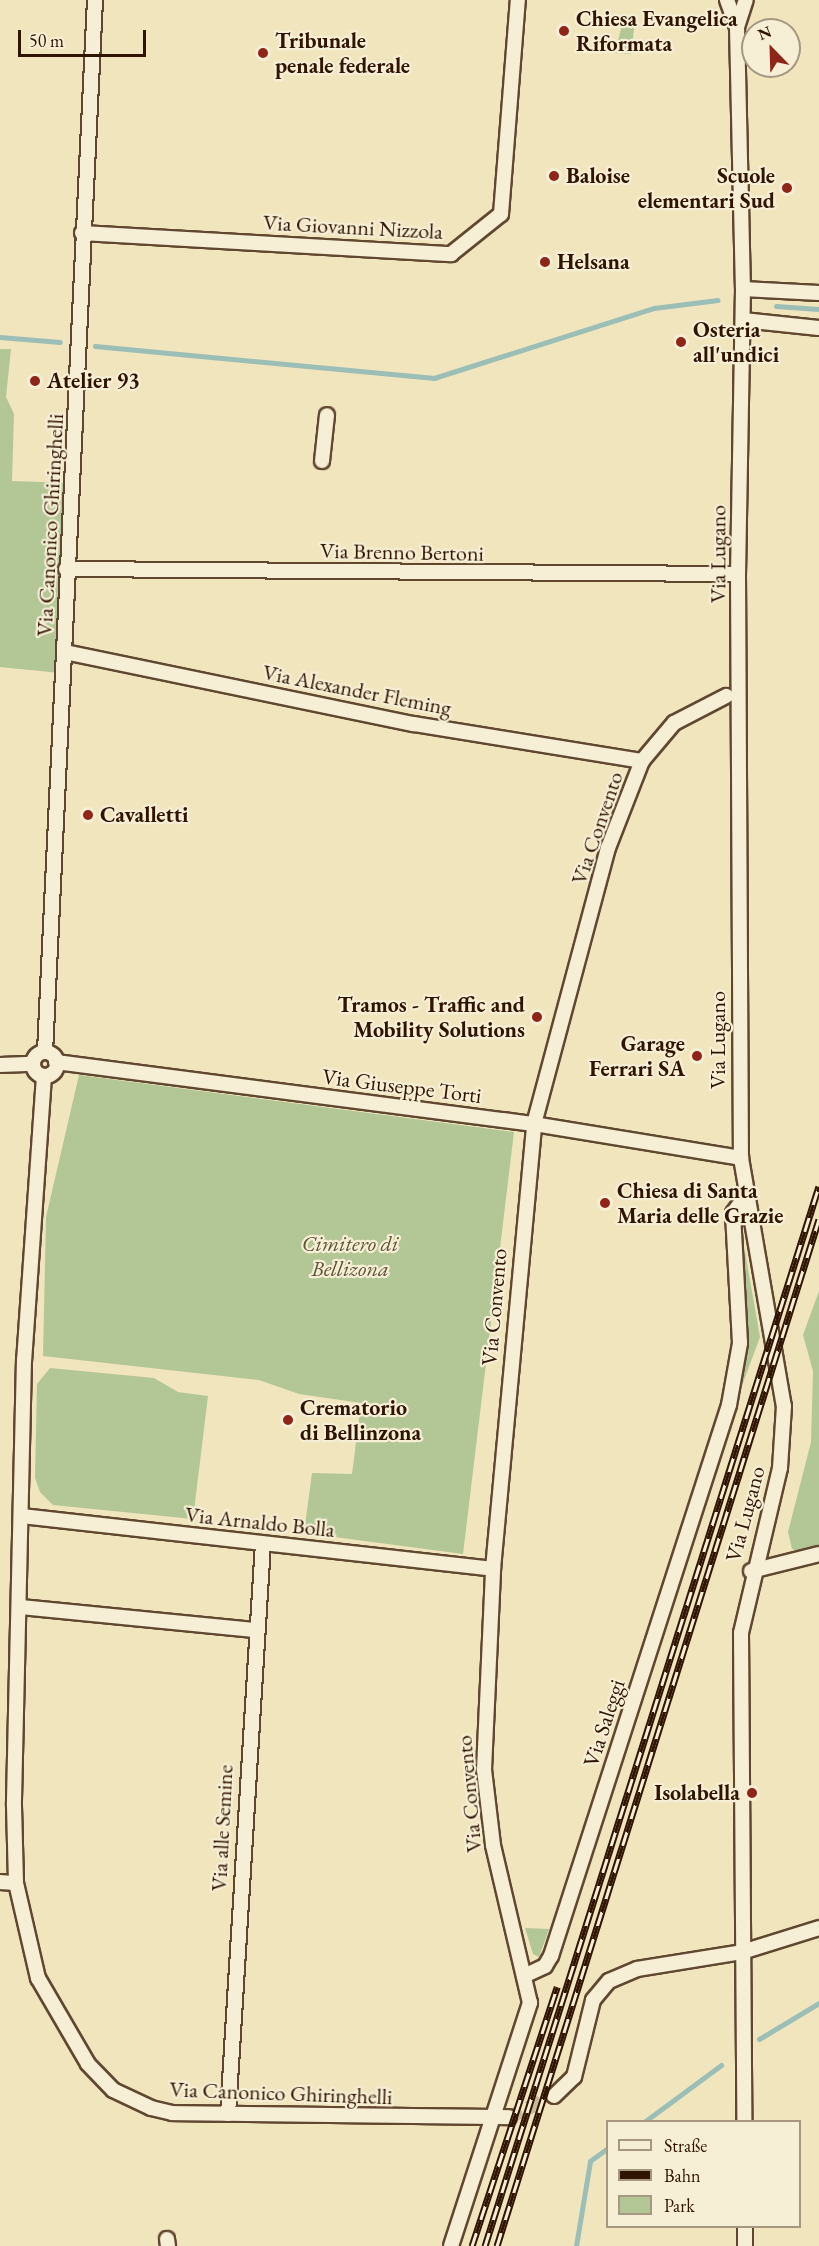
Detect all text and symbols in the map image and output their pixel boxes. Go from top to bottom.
place label: Chiesa Evangelica Riformata [576,5,738,56]
scale bar [21,18,148,56]
north arrow [741,18,801,78]
text: N [754,21,775,45]
marker: Chiesa Evangelica Riformata [557,24,571,38]
place label: Tribunale penale federale [275,27,410,78]
text: 50 m [29,29,64,52]
marker: Tribunale penale federale [256,46,270,60]
place label: Scuole elementari Sud [638,162,775,214]
place label: Baloise [566,163,630,189]
marker: Baloise [547,169,561,183]
marker: Scuole elementari Sud [780,181,794,195]
street label: Via Giovanni Nizzola [262,209,444,245]
place label: Helsana [557,249,630,275]
marker: Helsana [538,255,552,269]
place label: Osteria all'undici [693,316,779,368]
marker: Osteria all'undici [674,335,688,349]
place label: Atelier 93 [47,368,140,394]
marker: Atelier 93 [28,374,42,388]
street label: Via Canonico Ghiringhelli [31,413,69,637]
street label: Via Lugano [705,505,731,603]
street label: Via Brenno Bertoni [320,537,484,567]
street label: Via Alexander Fleming [261,659,453,721]
street label: Via Convento [565,768,629,888]
place label: Cavalletti [100,802,189,828]
marker: Cavalletti [81,808,95,822]
place label: Tramos - Traffic and Mobility Solutions [337,991,525,1042]
street label: Via Lugano [705,991,731,1089]
marker: Tramos - Traffic and Mobility Solutions [530,1010,544,1024]
place label: Garage Ferrari SA [589,1030,685,1082]
marker: Garage Ferrari SA [690,1049,704,1063]
street label: Via Giuseppe Torti [321,1063,483,1109]
place label: Chiesa di Santa Maria delle Grazie [617,1177,783,1228]
marker: Chiesa di Santa Maria delle Grazie [598,1196,612,1210]
park label: Cimitero di Bellizona [302,1230,398,1282]
street label: Via Convento [476,1247,512,1367]
place label: Crematorio di Bellinzona [300,1394,421,1446]
marker: Crematorio di Bellinzona [281,1413,295,1427]
street label: Via Lugano [720,1463,770,1565]
street label: Via Arnaldo Bolla [184,1501,336,1543]
street label: Via Saleggi [577,1676,631,1770]
street label: Via Convento [451,1734,487,1854]
street label: Via alle Semine [206,1764,238,1892]
place label: Isolabella [654,1780,740,1806]
marker: Isolabella [745,1786,759,1800]
street label: Via Canonico Ghiringhelli [169,2076,393,2110]
legend [606,2120,801,2228]
text: Straße [664,2134,707,2157]
text: Bahn [664,2164,701,2187]
text: Park [664,2194,695,2217]

